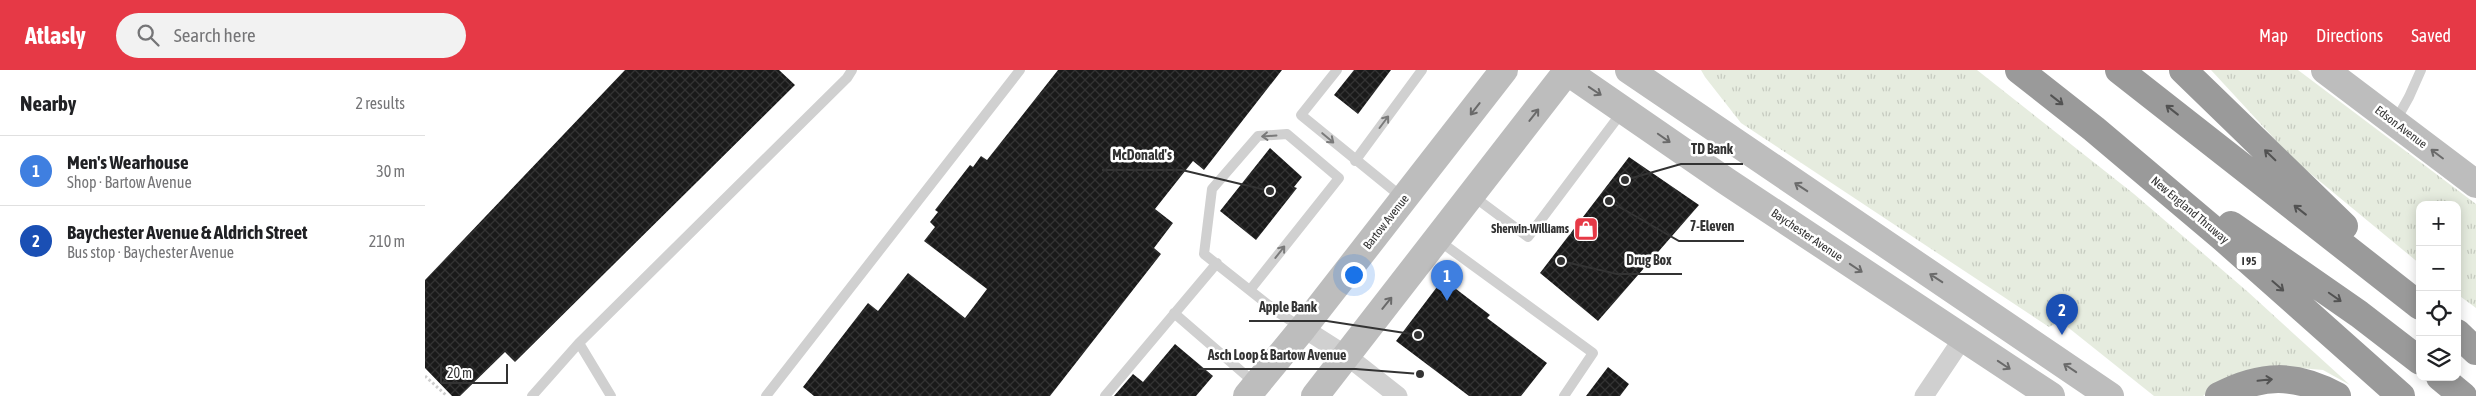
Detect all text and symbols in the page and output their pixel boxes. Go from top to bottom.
search box [116,13,466,58]
icon: search [134,21,162,49]
text: Atlasly [25,22,86,49]
text: Search here [174,24,256,46]
text: Map [2259,25,2288,46]
text: Directions [2316,25,2383,46]
text: Saved [2411,25,2451,46]
one-way arrow [1588,86,1602,96]
text: Nearby [20,91,76,115]
text: 2 results [355,94,405,112]
one-way arrow [2050,94,2063,105]
one-way arrow [1469,102,1480,115]
street label: Edson Avenue [2372,103,2430,151]
one-way arrow [2166,105,2179,116]
one-way arrow [1529,109,1540,122]
one-way arrow [1379,115,1389,129]
one-way arrow [1262,131,1278,140]
one-way arrow [1321,132,1334,143]
one-way arrow [1656,133,1670,143]
callout: TD Bank [1681,135,1743,164]
callout: McDonald's [1102,141,1182,170]
text: TD Bank [1691,141,1734,157]
text: McDonald's [1112,147,1172,163]
one-way arrow [2264,149,2277,161]
one-way arrow [2431,149,2444,160]
text: Men's Wearhouse [67,151,189,173]
text: 1 [32,162,40,180]
text: 30 m [376,162,405,180]
text: Shop · Bartow Avenue [67,173,192,191]
street label: New England Thruway [2148,173,2232,247]
one-way arrow [1794,181,1808,191]
street label: Bartow Avenue [1360,192,1412,252]
map controls [2416,201,2461,381]
button: + [2416,201,2461,246]
one-way arrow [2294,205,2307,216]
street label: Baychester Avenue [1769,206,1845,264]
callout: 7-Eleven [1679,212,1744,241]
shop icon: Sherwin-Williams [1573,216,1599,242]
text: 7-Eleven [1690,218,1735,234]
text: Baychester Avenue & Aldrich Street [67,221,308,243]
place label: Sherwin-Williams [1491,222,1570,236]
text: 2 [32,232,40,250]
text: 210 m [369,232,405,250]
text: Bus stop · Baychester Avenue [67,243,234,261]
one-way arrow [1275,245,1286,258]
callout: Drug Box [1617,245,1682,274]
button: − [2416,246,2461,291]
text: Drug Box [1626,252,1672,268]
road number: I 95 [2237,252,2261,270]
pin: 1 [1431,260,1463,301]
your location [1341,262,1367,288]
one-way arrow [1849,263,1863,273]
one-way arrow [1929,272,1943,282]
one-way arrow [2271,280,2284,292]
button: locate [2416,291,2461,336]
callout: Apple Bank [1249,292,1327,321]
one-way arrow [2328,292,2342,302]
pin: 2 [2046,294,2078,335]
one-way arrow [1382,297,1393,310]
text: Apple Bank [1258,299,1318,315]
button: layers [2416,336,2461,381]
callout: Asch Loop & Bartow Avenue [1198,340,1356,369]
text: Asch Loop & Bartow Avenue [1207,347,1346,363]
one-way arrow [1996,360,2010,370]
scale bar [440,361,507,384]
one-way arrow [2064,363,2078,373]
text: 20 m [447,365,472,381]
one-way arrow [2256,375,2272,385]

